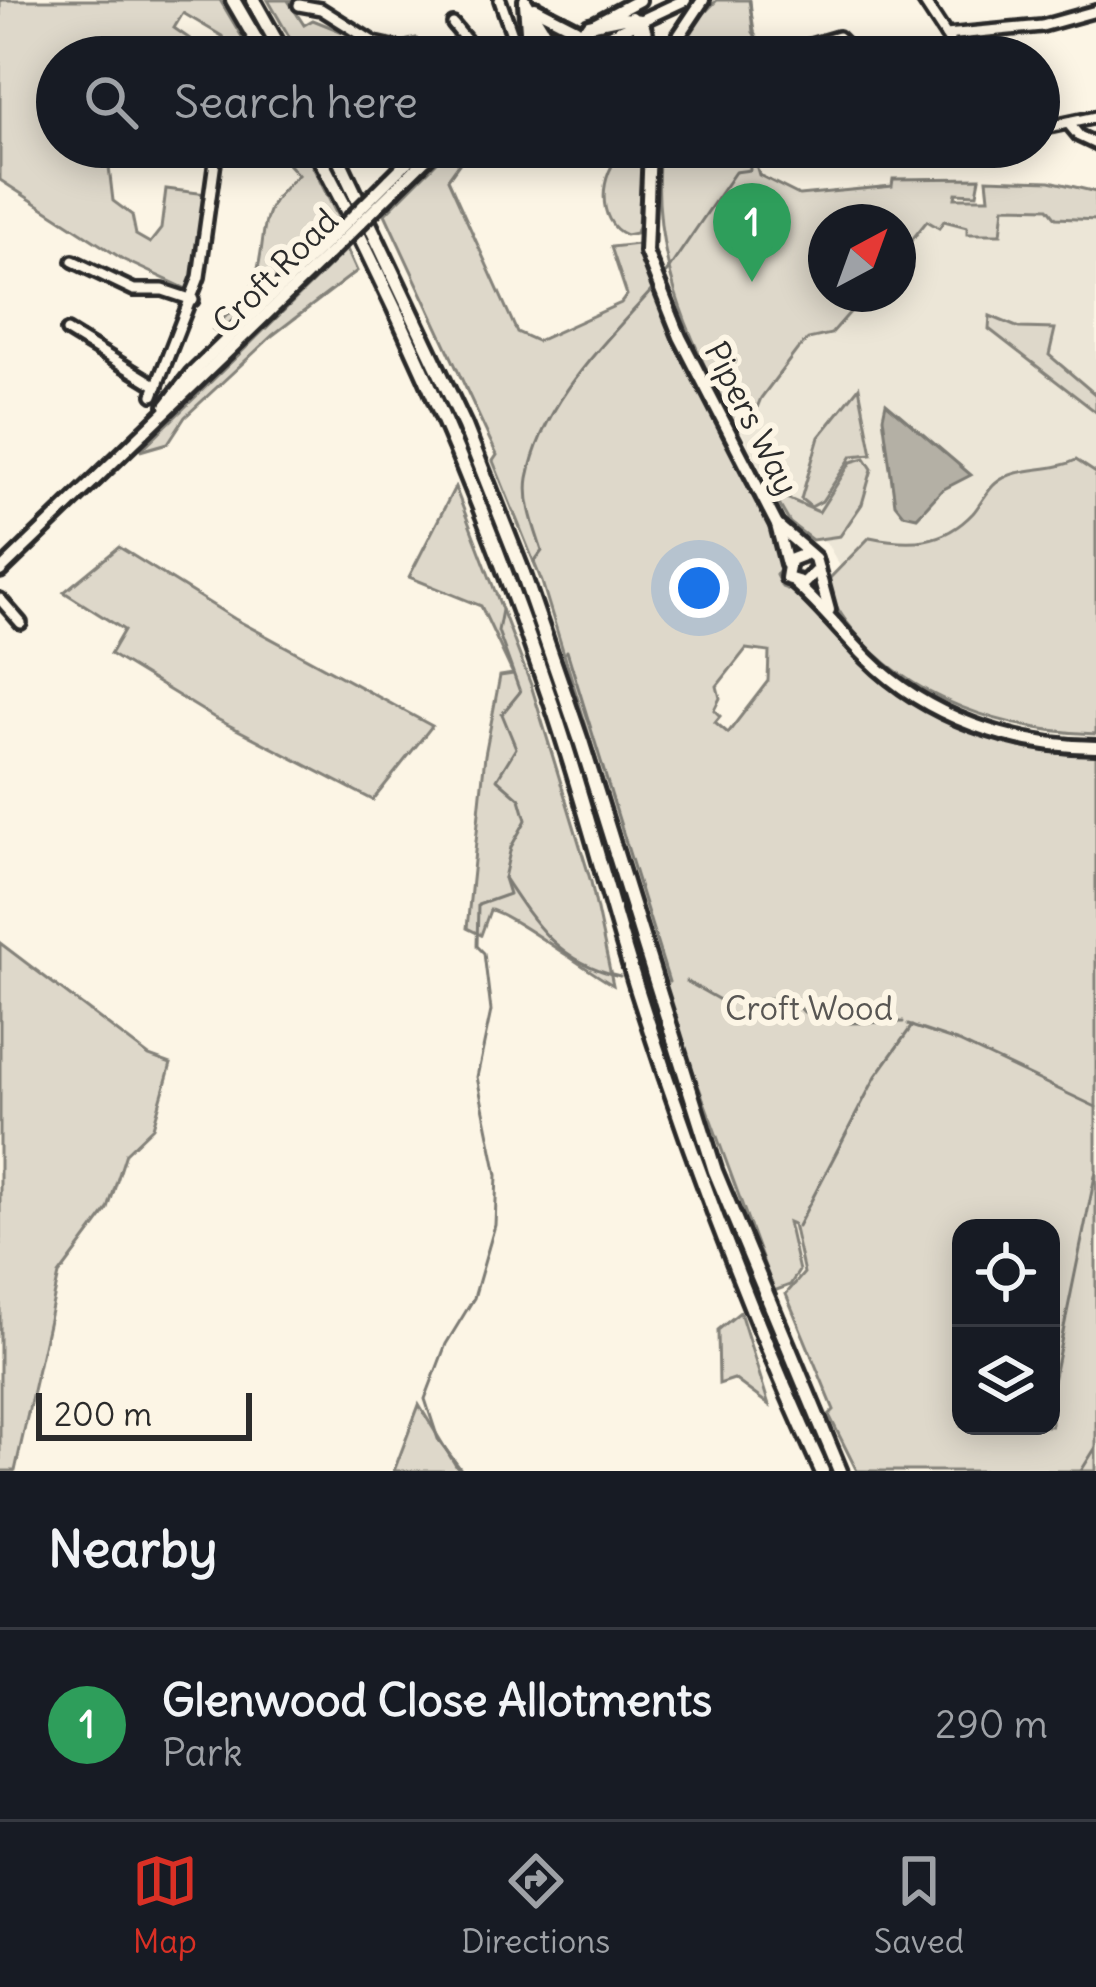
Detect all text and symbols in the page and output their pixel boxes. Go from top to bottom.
search box [36,36,1060,168]
icon: search [78,69,144,135]
text: Search here [174,74,418,130]
pin: 1 [713,183,791,282]
street label: Croft Road [204,200,346,342]
north arrow [808,204,916,312]
street label: Pipers Way [695,334,809,502]
your location [669,558,729,618]
park label: Croft Wood [725,987,893,1029]
map controls [952,1219,1060,1435]
button: locate [952,1219,1060,1327]
button: layers [952,1327,1060,1435]
scale bar [36,1387,252,1440]
text: 200 m [54,1393,152,1435]
text: Nearby [48,1517,217,1581]
text: Glenwood Close Allotments [162,1672,712,1728]
text: 1 [79,1700,95,1749]
text: 290 m [935,1700,1048,1749]
text: Park [162,1728,243,1777]
tab: Map [132,1848,198,1962]
tab: Directions [461,1848,610,1962]
tab: Saved [874,1848,964,1962]

